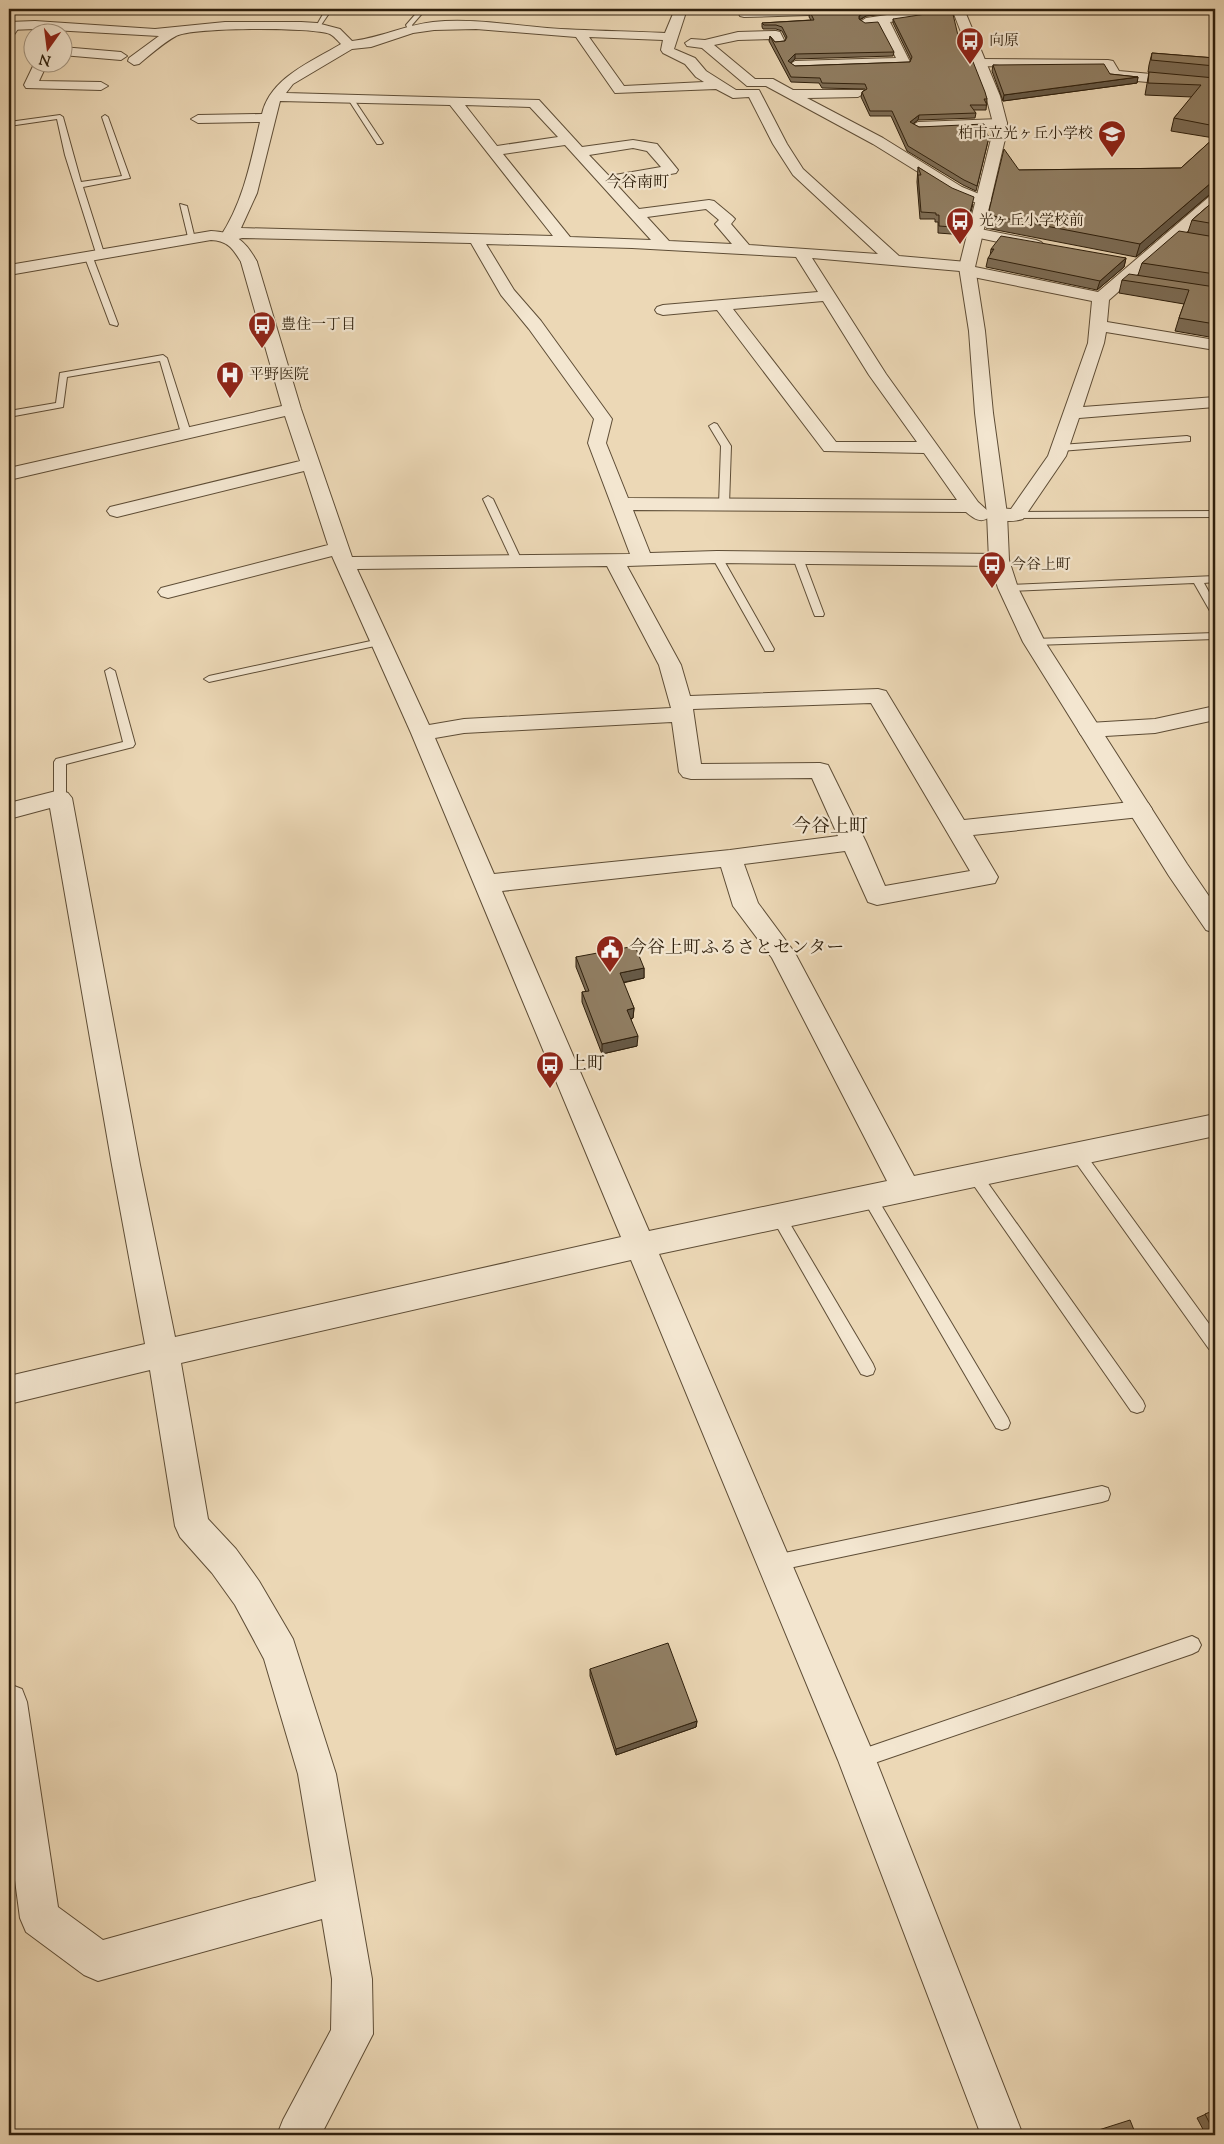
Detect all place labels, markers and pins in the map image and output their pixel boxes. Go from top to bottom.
bus stop icon: 向原 [955,26,985,65]
place label: 向原 [989,31,1019,52]
school or university icon: 柏市立光ヶ丘小学校 [1097,119,1127,158]
place label: 柏市立光ヶ丘小学校 [958,124,1093,145]
bus stop icon: 光ヶ丘小学校前 [945,206,975,245]
place label: 光ヶ丘小学校前 [979,211,1084,232]
bus stop icon: 豊住一丁目 [247,310,277,349]
place label: 豊住一丁目 [281,315,356,336]
hospital icon: 平野医院 [215,360,245,399]
place label: 平野医院 [249,365,309,386]
bus stop icon: 今谷上町 [977,550,1007,589]
place label: 今谷上町 [1011,555,1071,576]
public building icon: 今谷上町ふるさとセンター [595,934,625,973]
place label: 今谷上町ふるさとセンター [629,936,844,962]
bus stop icon: 上町 [535,1050,565,1089]
place label: 上町 [569,1052,605,1078]

